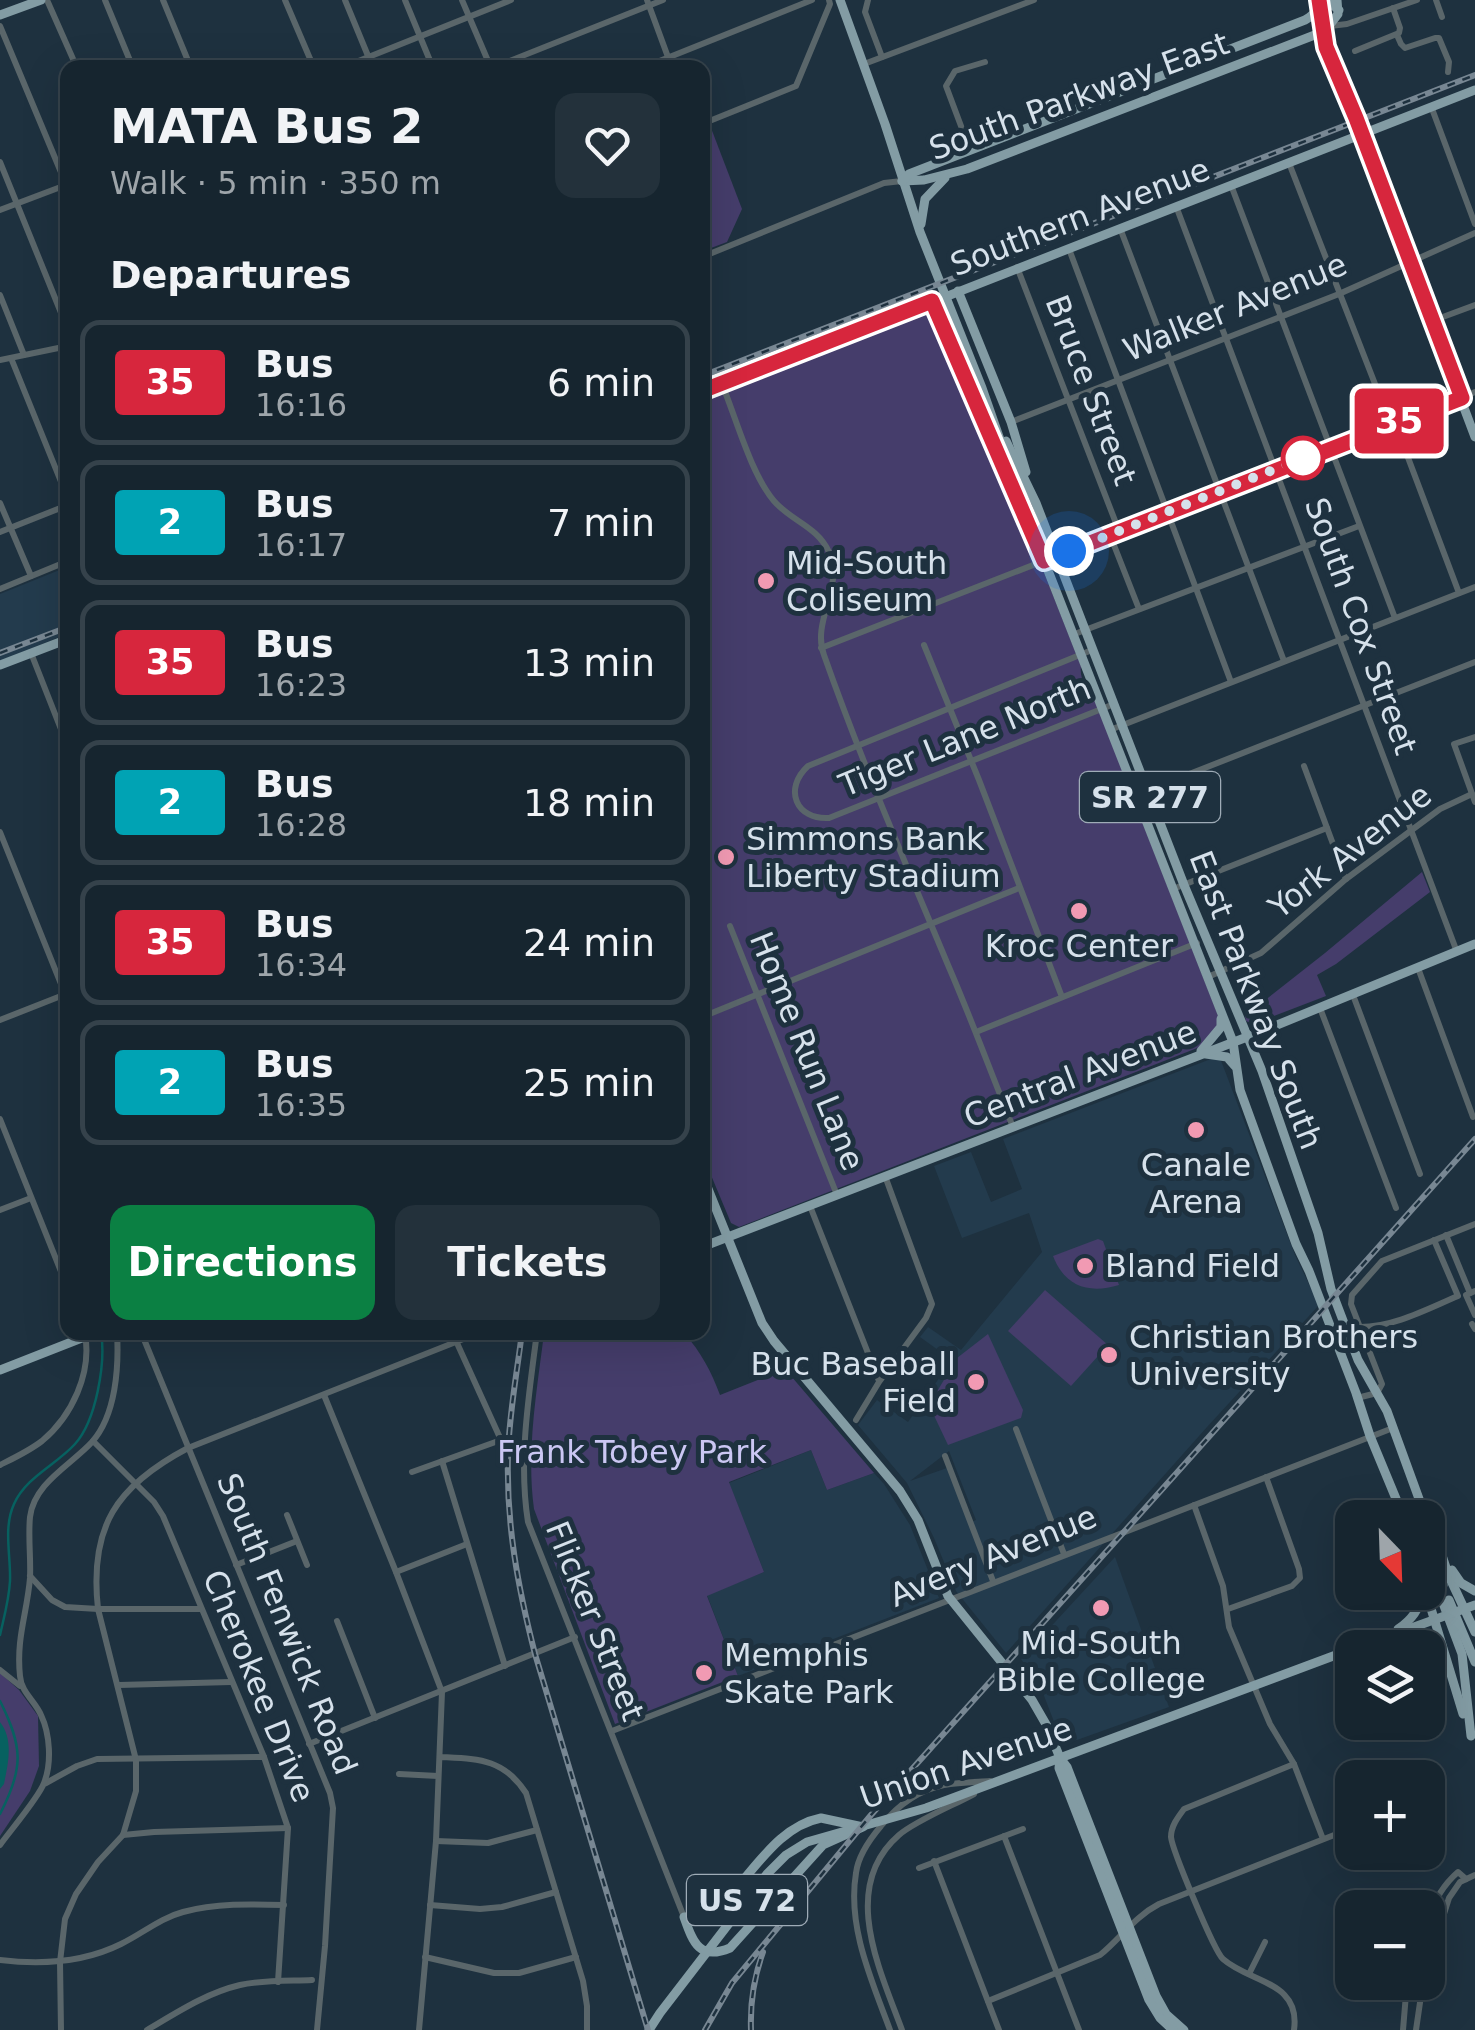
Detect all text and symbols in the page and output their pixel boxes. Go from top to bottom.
street label: South Parkway East [924,24,1234,168]
button: heart [555,93,660,198]
text: MATA Bus 2 [110,98,424,154]
street label: Southern Avenue [945,150,1215,284]
text: Walk · 5 min · 350 m [110,164,441,202]
street label: Walker Avenue [1118,245,1352,369]
text: Departures [110,253,351,297]
street label: Bruce Street [1037,290,1145,490]
text: Bus [255,342,334,386]
text: 6 min [547,361,655,405]
text: 35 [146,362,194,402]
text: 16:16 [255,386,347,424]
line badge: 35 [1354,388,1444,454]
text: 35 [1375,401,1423,441]
unlabelled marker [1282,437,1324,479]
text: Bus [255,482,334,526]
street label: South Cox Street [1297,492,1425,760]
text: 7 min [547,501,655,545]
text: 2 [158,502,182,542]
text: 16:17 [255,526,347,564]
your location [1044,526,1094,576]
place label: Mid-South Coliseum [786,544,947,619]
marker: Mid-South Coliseum [755,570,777,592]
text: Bus [255,622,334,666]
text: 13 min [523,641,655,685]
text: 35 [146,642,194,682]
text: 16:23 [255,666,347,704]
street label: Tiger Lane North [833,669,1096,805]
text: Bus [255,762,334,806]
road number: SR 277 [1080,772,1220,822]
street label: York Avenue [1260,776,1439,927]
text: 18 min [523,781,655,825]
text: 2 [158,782,182,822]
text: 16:28 [255,806,347,844]
place label: Simmons Bank Liberty Stadium [746,820,1001,895]
marker: Simmons Bank Liberty Stadium [715,846,737,868]
street label: East Parkway South [1182,846,1330,1154]
marker: Kroc Center [1068,900,1090,922]
text: Bus [255,902,334,946]
text: 24 min [523,921,655,965]
text: 35 [146,922,194,962]
street label: Home Run Lane [742,926,872,1176]
place label: Kroc Center [985,927,1174,965]
text: 16:34 [255,946,347,984]
street label: Central Avenue [959,1012,1201,1136]
text: Bus [255,1042,334,1086]
text: 25 min [523,1061,655,1105]
text: 2 [158,1062,182,1102]
text: 16:35 [255,1086,347,1124]
marker: Canale Arena [1185,1119,1207,1141]
place label: Canale Arena [1141,1146,1251,1221]
button: Directions [110,1205,375,1320]
button: Tickets [395,1205,660,1320]
place label: Bland Field [1105,1247,1280,1285]
marker: Bland Field [1074,1255,1096,1277]
place label: Christian Brothers University [1129,1318,1418,1393]
marker: Christian Brothers University [1098,1344,1120,1366]
place label: Buc Baseball Field [750,1345,956,1420]
marker: Buc Baseball Field [965,1371,987,1393]
park label: Frank Tobey Park [497,1433,767,1471]
street label: South Fenwick Road [209,1468,365,1780]
street label: Avery Avenue [884,1497,1102,1615]
north arrow [1335,1500,1445,1610]
map controls [1335,1500,1445,2000]
street label: Flicker Street [538,1516,652,1726]
street label: Cherokee Drive [195,1565,323,1807]
marker: Mid-South Bible College [1090,1597,1112,1619]
place label: Mid-South Bible College [996,1624,1206,1699]
button: layers [1335,1630,1445,1740]
place label: Memphis Skate Park [724,1636,894,1711]
marker: Memphis Skate Park [693,1662,715,1684]
street label: Union Avenue [855,1709,1077,1817]
button: + [1335,1760,1445,1870]
road number: US 72 [687,1875,807,1925]
button: − [1335,1890,1445,2000]

